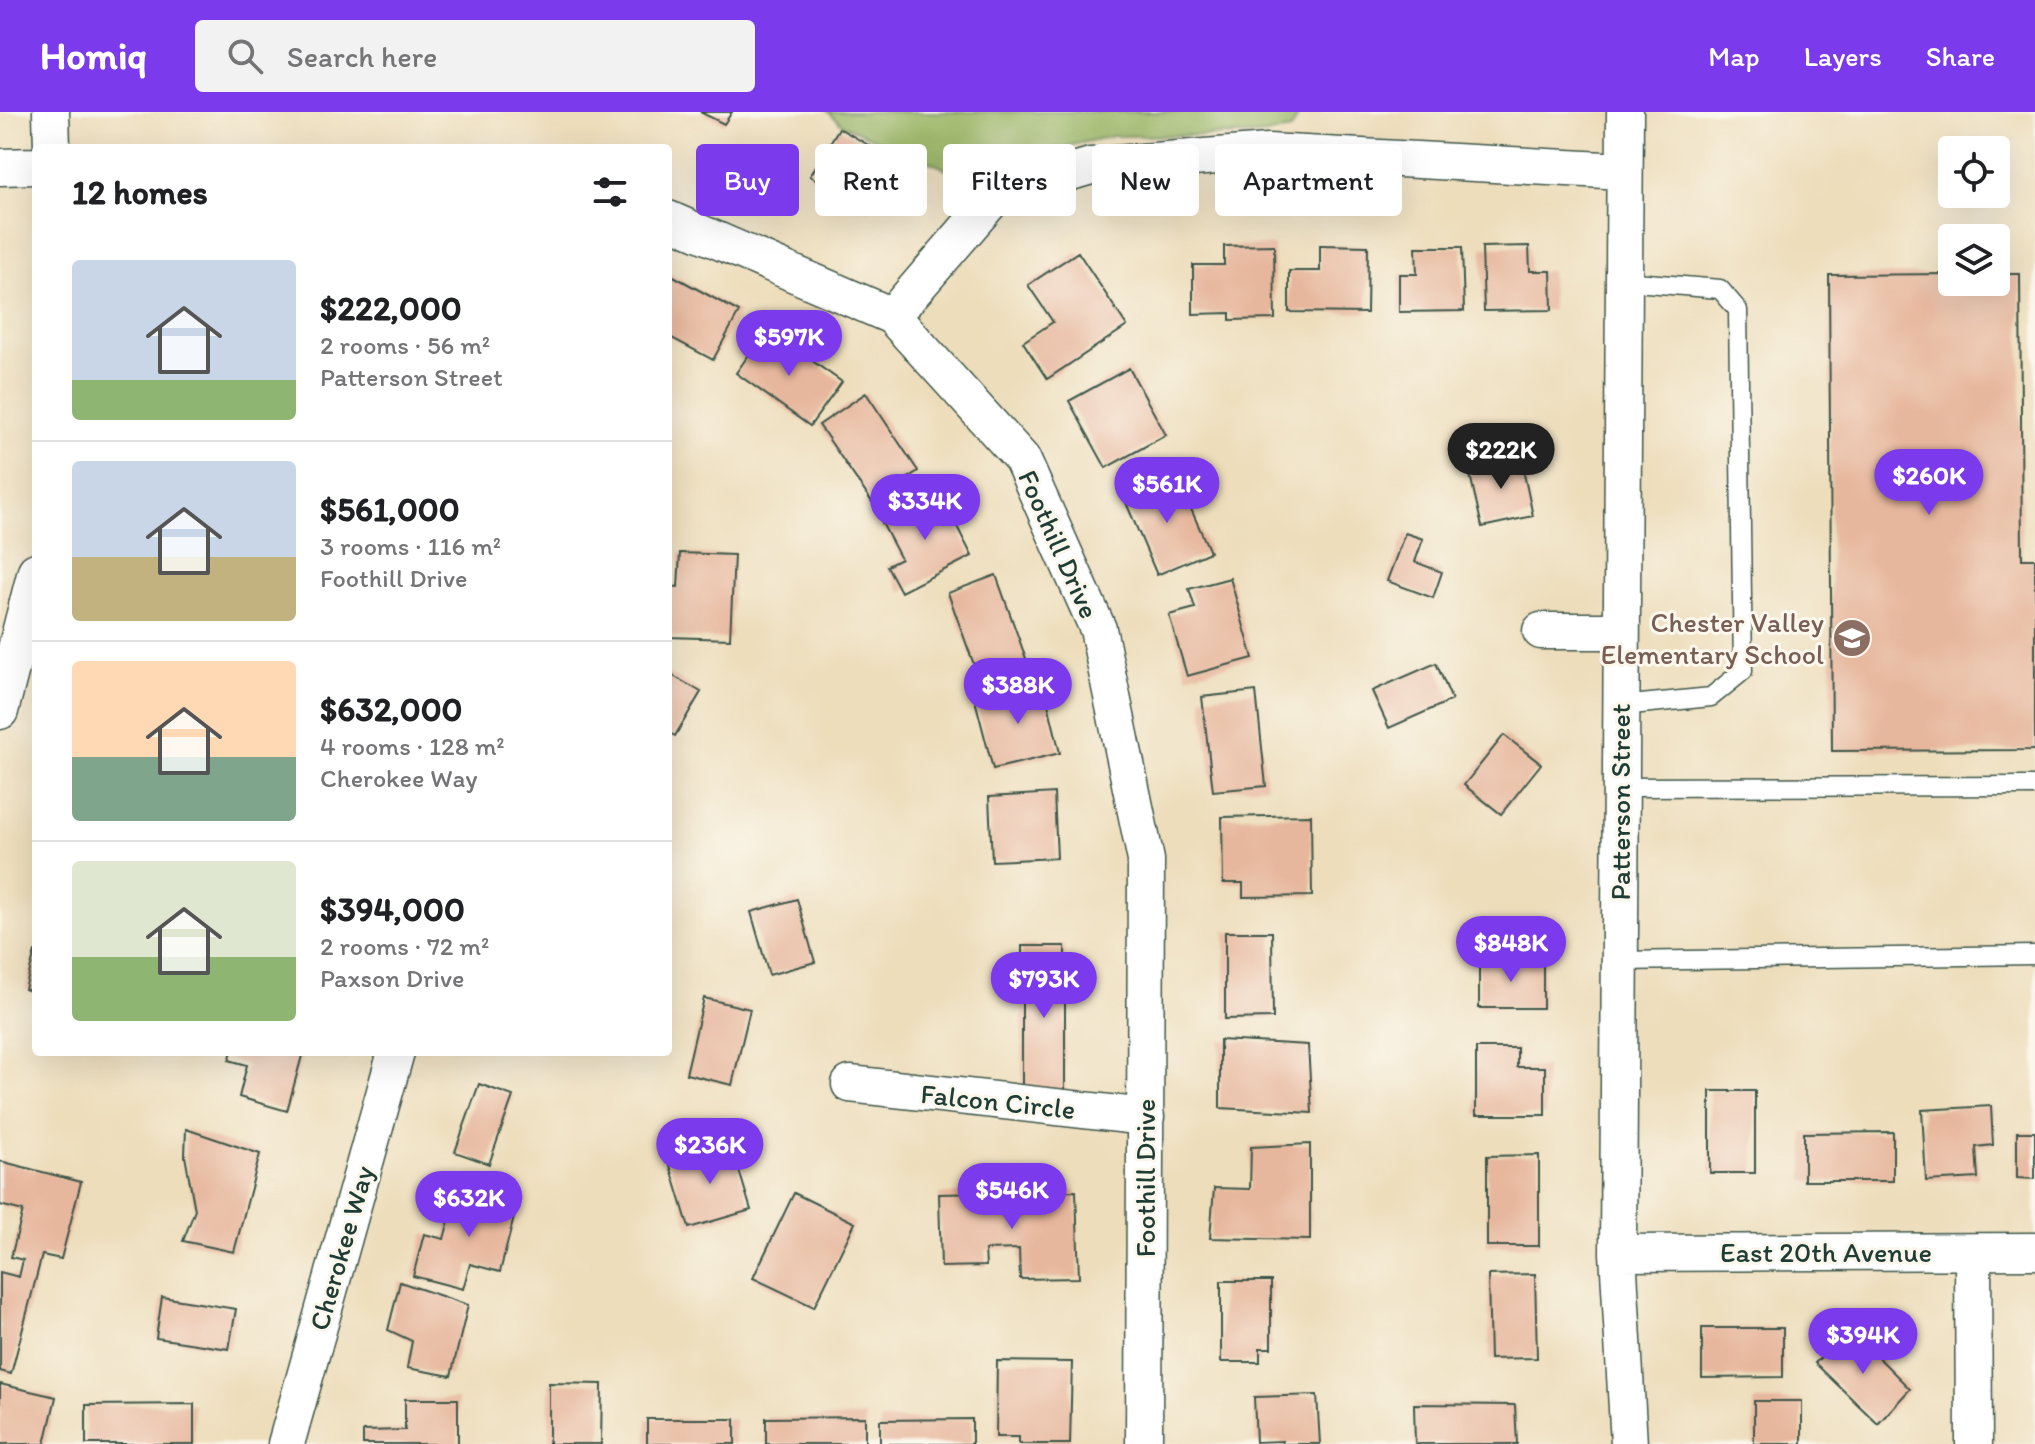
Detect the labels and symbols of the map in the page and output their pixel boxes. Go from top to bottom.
pin: $597K [733,310,845,378]
pin: $222K [1445,423,1557,491]
pin: $260K [1873,449,1985,517]
pin: $561K [1111,457,1223,525]
street label: Foothill Drive [1011,465,1107,623]
pin: $334K [869,474,981,542]
place label: Chester Valley Elementary School [1601,605,1824,671]
school or university icon: Chester Valley Elementary School [1831,617,1873,659]
pin: $388K [962,658,1074,726]
street label: Patterson Street [1603,704,1637,900]
pin: $848K [1455,916,1567,984]
pin: $793K [988,952,1100,1020]
street label: Falcon Circle [919,1076,1077,1126]
street label: Foothill Drive [1128,1099,1162,1257]
pin: $236K [654,1118,766,1186]
street label: Cherokee Way [301,1162,381,1334]
pin: $546K [956,1163,1068,1231]
pin: $632K [413,1171,525,1239]
street label: East 20th Avenue [1720,1235,1932,1269]
pin: $394K [1807,1308,1919,1376]

